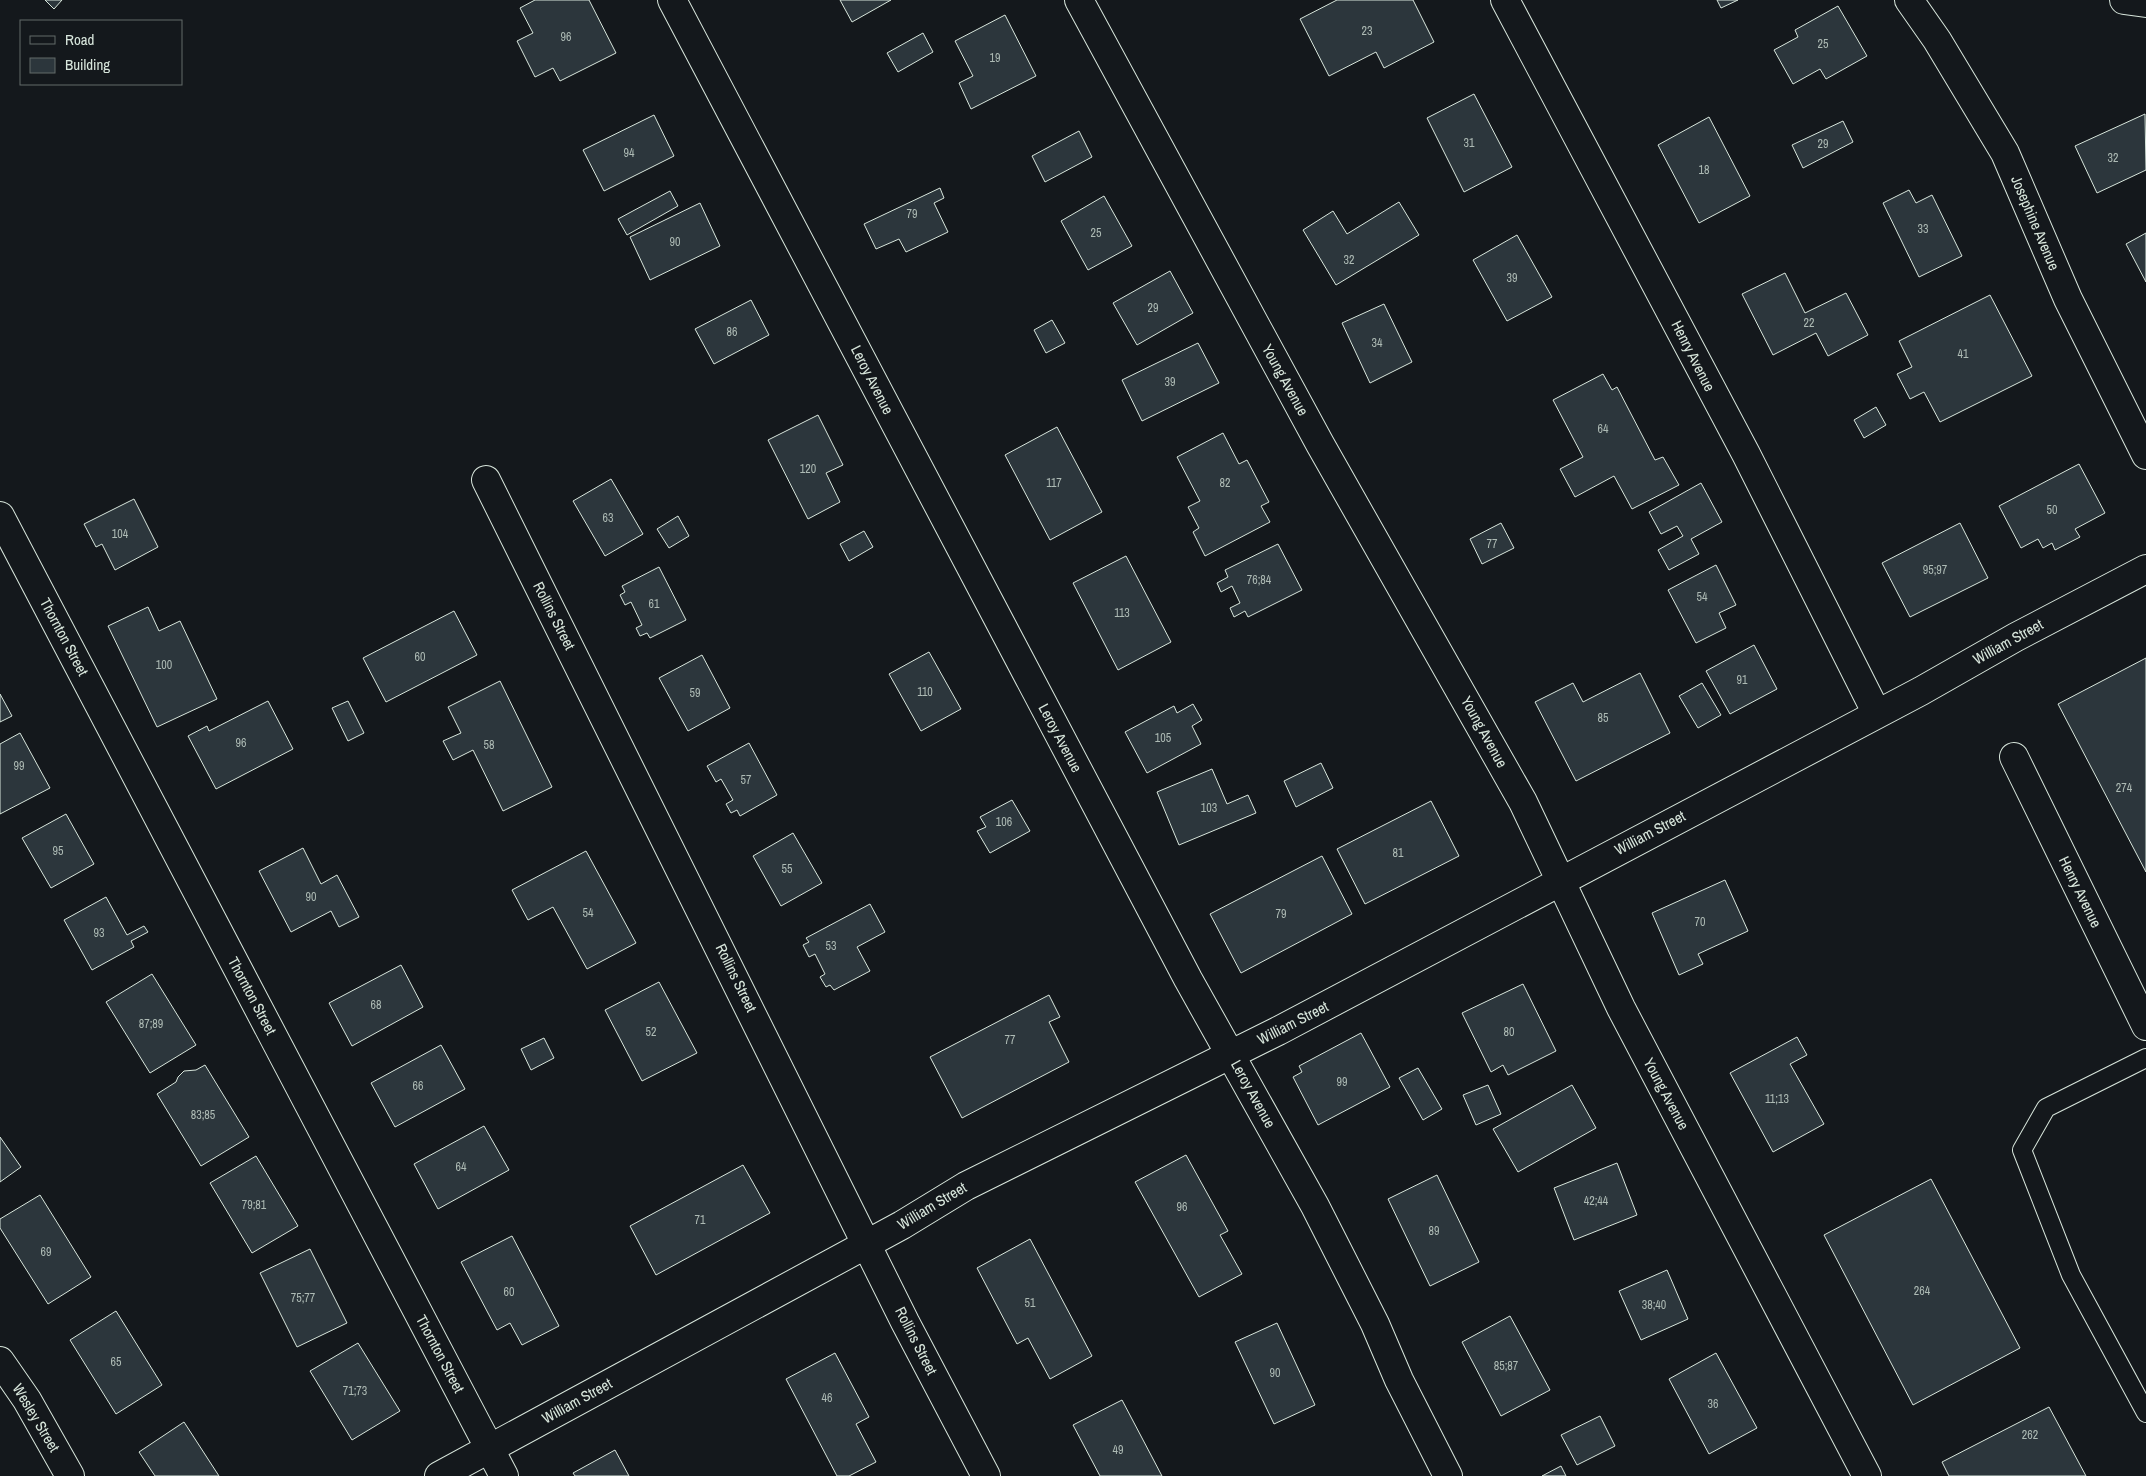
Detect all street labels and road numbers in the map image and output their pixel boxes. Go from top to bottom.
street label: Josephine Avenue [2006,172,2065,274]
street label: Henry Avenue [1667,317,1720,395]
street label: Young Avenue [1257,340,1314,419]
street label: Leroy Avenue [846,342,899,418]
street label: Rollins Street [528,578,581,654]
street label: Thornton Street [35,594,94,680]
street label: William Street [1969,613,2047,669]
street label: Young Avenue [1456,692,1513,771]
street label: Leroy Avenue [1034,700,1087,776]
street label: William Street [1611,805,1689,860]
street label: Henry Avenue [2054,853,2107,931]
street label: Rollins Street [711,940,762,1016]
street label: Thornton Street [223,953,282,1039]
street label: William Street [1254,995,1332,1049]
street label: Young Avenue [1639,1054,1694,1134]
street label: Leroy Avenue [1226,1056,1281,1132]
street label: William Street [893,1176,971,1234]
street label: Rollins Street [890,1303,943,1379]
street label: Thornton Street [411,1311,470,1397]
street label: William Street [538,1372,616,1428]
street label: Wesley Street [8,1380,65,1456]

